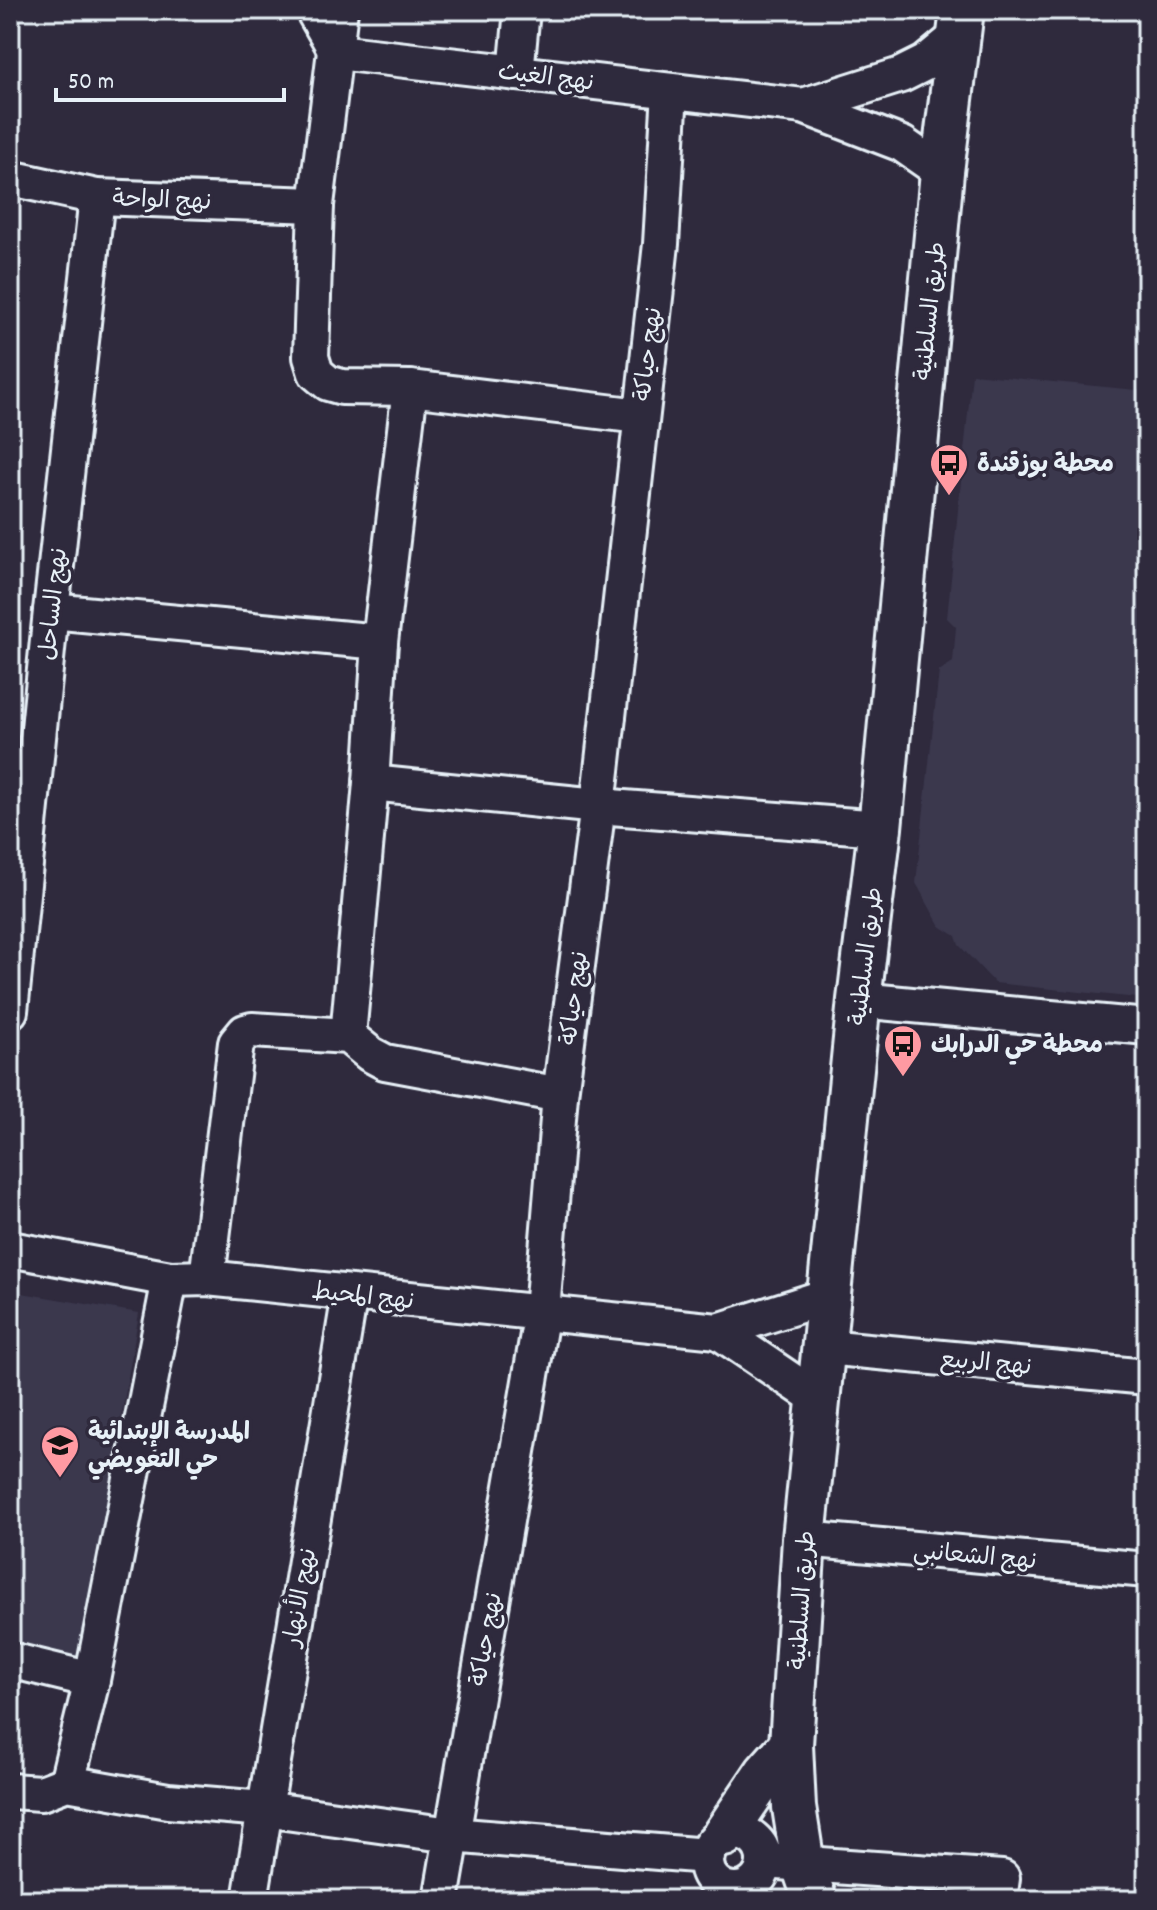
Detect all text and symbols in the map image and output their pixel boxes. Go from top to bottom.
scale bar [56,52,284,102]
street label: نهج الغيث [496,56,596,102]
text: 50 m [68,66,114,100]
street label: نهج الواحة [112,183,212,221]
street label: طريق السلطنية [908,240,956,382]
street label: نهج حياكة [627,305,673,403]
bus stop icon: محطة بوزقندة [928,442,970,497]
place label: محطة بوزقندة [977,449,1114,483]
street label: نهج الساحل [32,546,78,662]
street label: طريق السلطنية [843,885,893,1028]
street label: نهج حياكة [553,949,599,1047]
bus stop icon: محطة حي الدرابك [882,1023,924,1078]
place label: محطة حي الدرابك [931,1030,1103,1065]
street label: نهج المحيط [310,1276,416,1320]
street label: نهج الربيع [939,1344,1033,1386]
place label: المدرسة الإبتدائية حي التعويضي [88,1417,250,1480]
school or university icon: المدرسة الإبتدائية حي التعويضي [39,1424,81,1479]
street label: طريق السلطنية [782,1530,826,1671]
street label: نهج الشعانبي [912,1536,1038,1581]
street label: نهج الأنهار [273,1545,327,1651]
street label: نهج حياكة [463,1590,513,1689]

